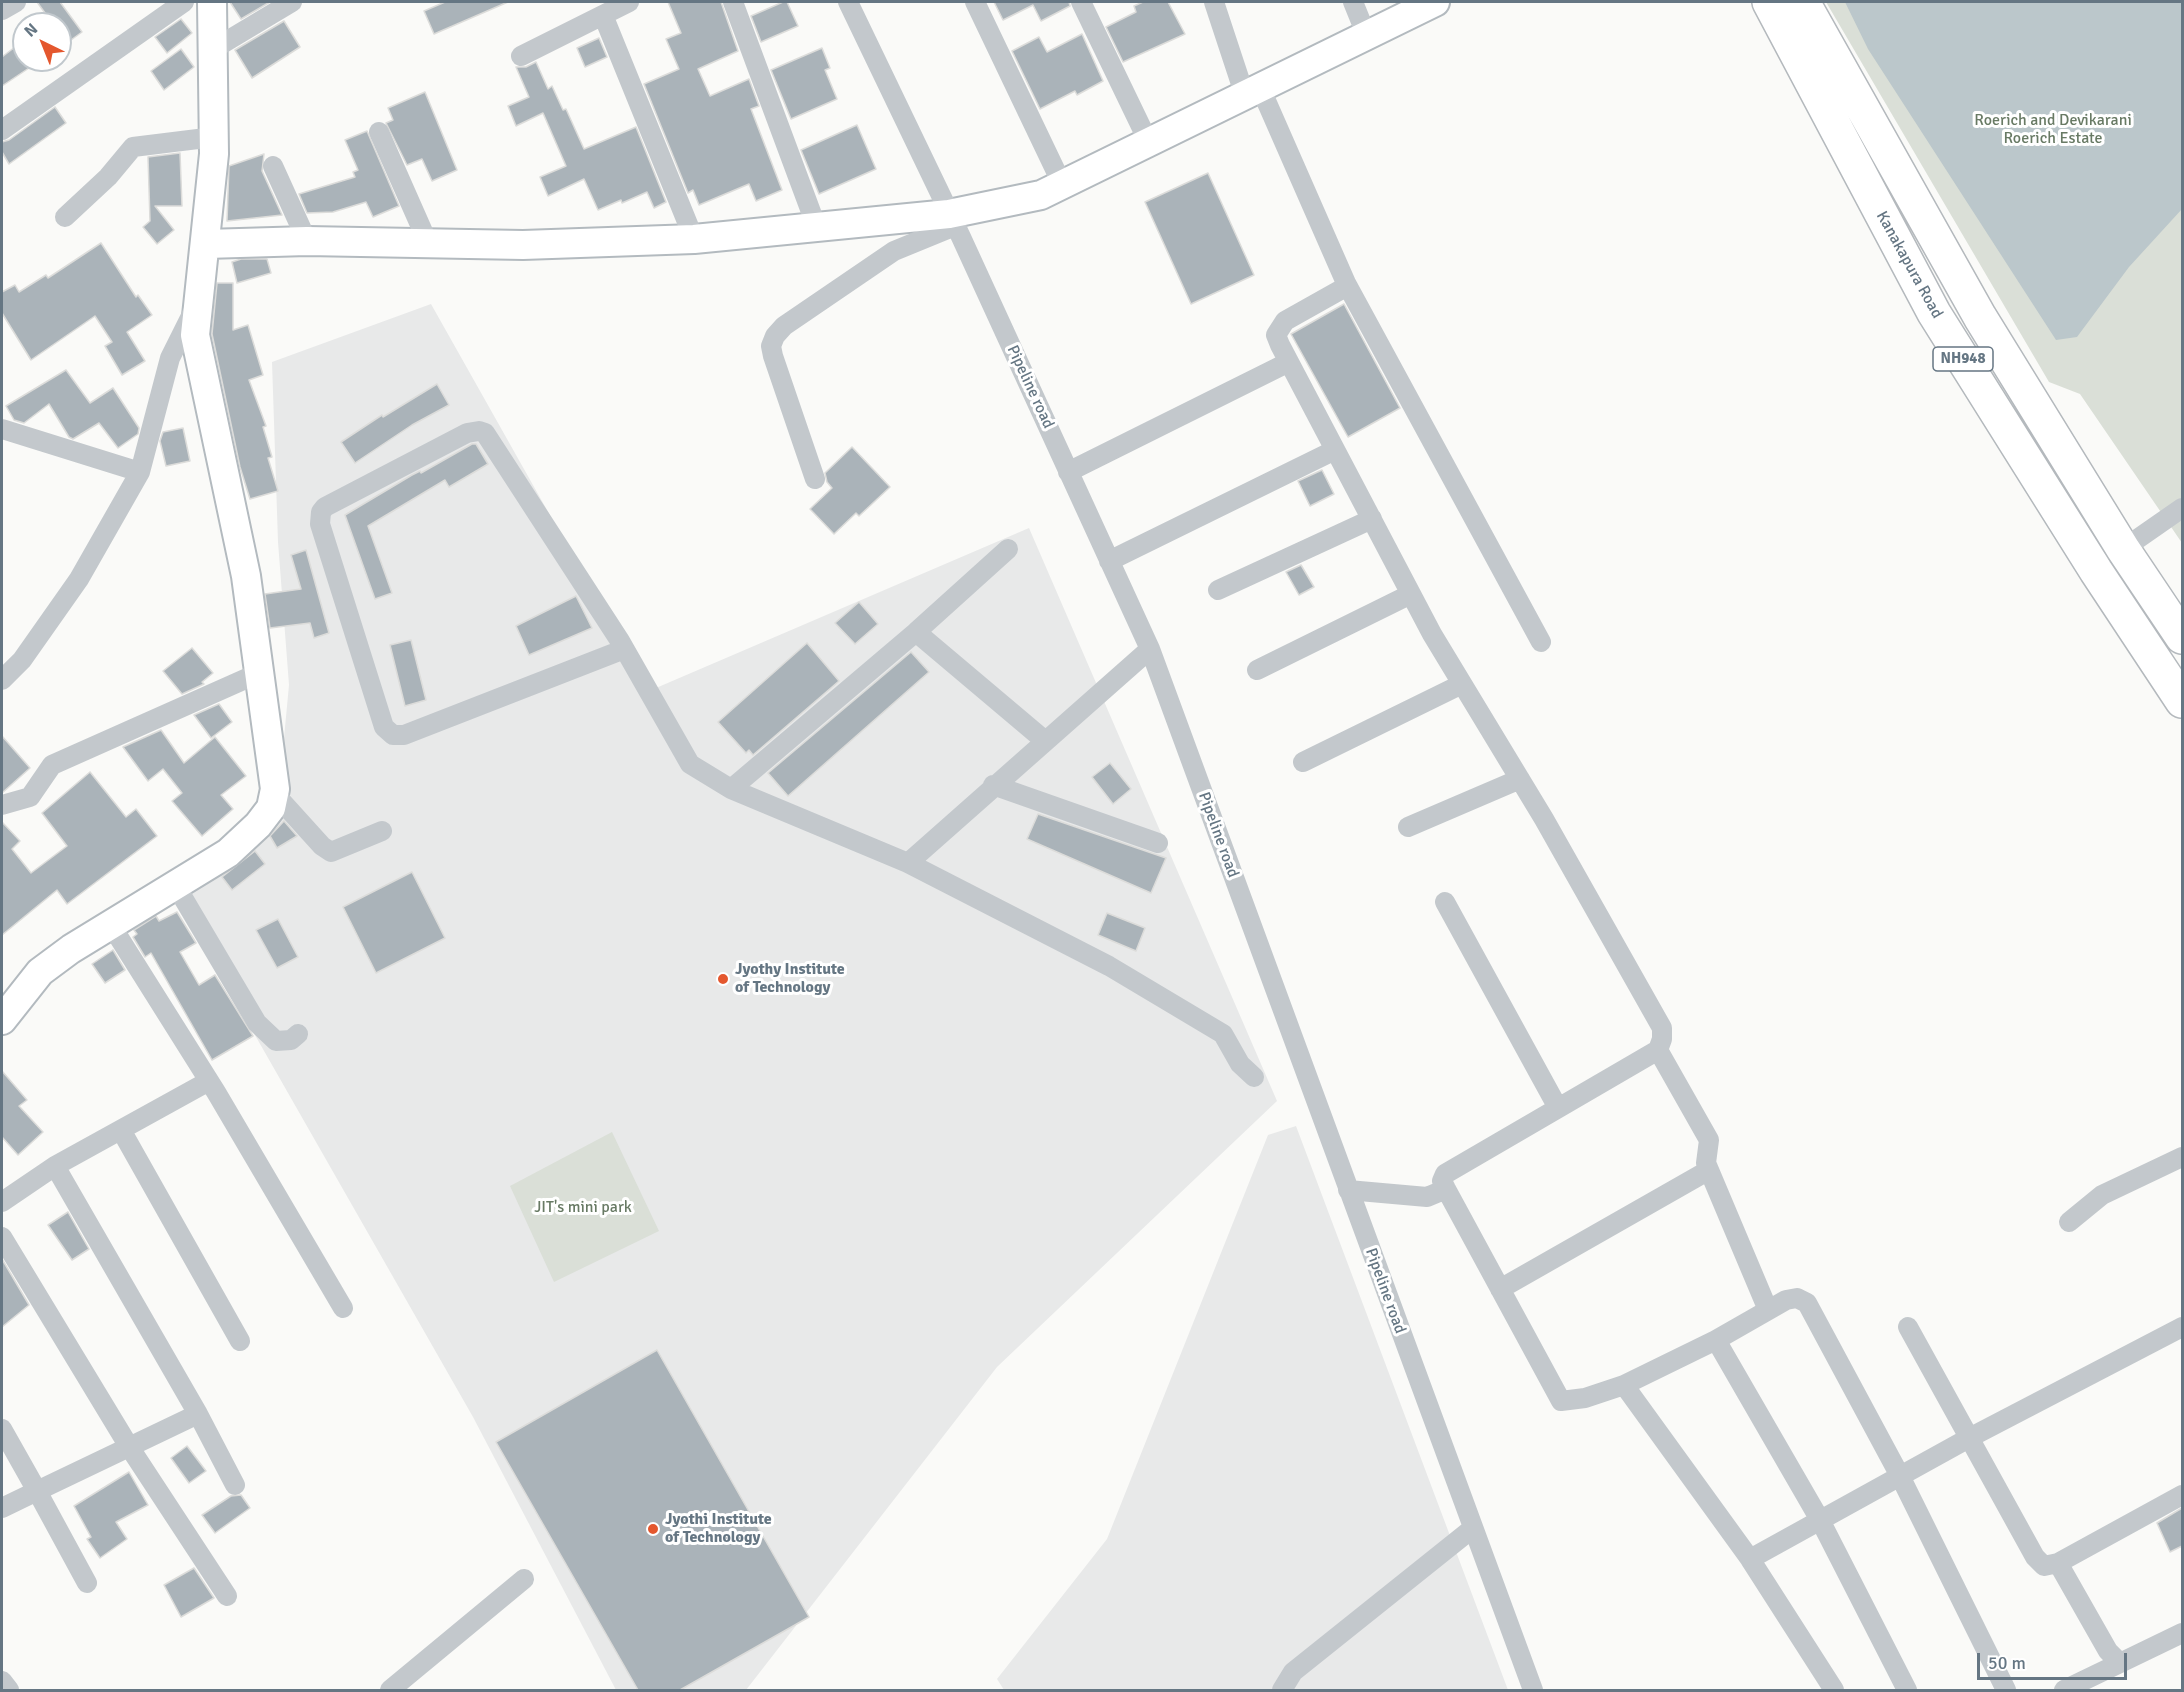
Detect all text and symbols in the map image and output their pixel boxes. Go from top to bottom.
north arrow [12,12,72,72]
text: N [20,19,42,41]
park label: Roerich and Devikarani Roerich Estate [1974,111,2132,149]
street label: Kanakapura Road [1872,208,1946,322]
street label: Pipeline road [1002,342,1058,432]
road number: NH948 [1933,347,1993,371]
street label: Pipeline road [1194,790,1242,880]
place label: Jyothy Institute of Technology [735,960,845,998]
marker: Jyothy Institute of Technology [716,972,730,986]
park label: JIT's mini park [534,1198,632,1218]
street label: Pipeline road [1361,1246,1409,1336]
place label: Jyothi Institute of Technology [665,1510,772,1548]
marker: Jyothi Institute of Technology [646,1522,660,1536]
scale bar [1980,1641,2130,1679]
text: 50 m [1988,1652,2026,1674]

